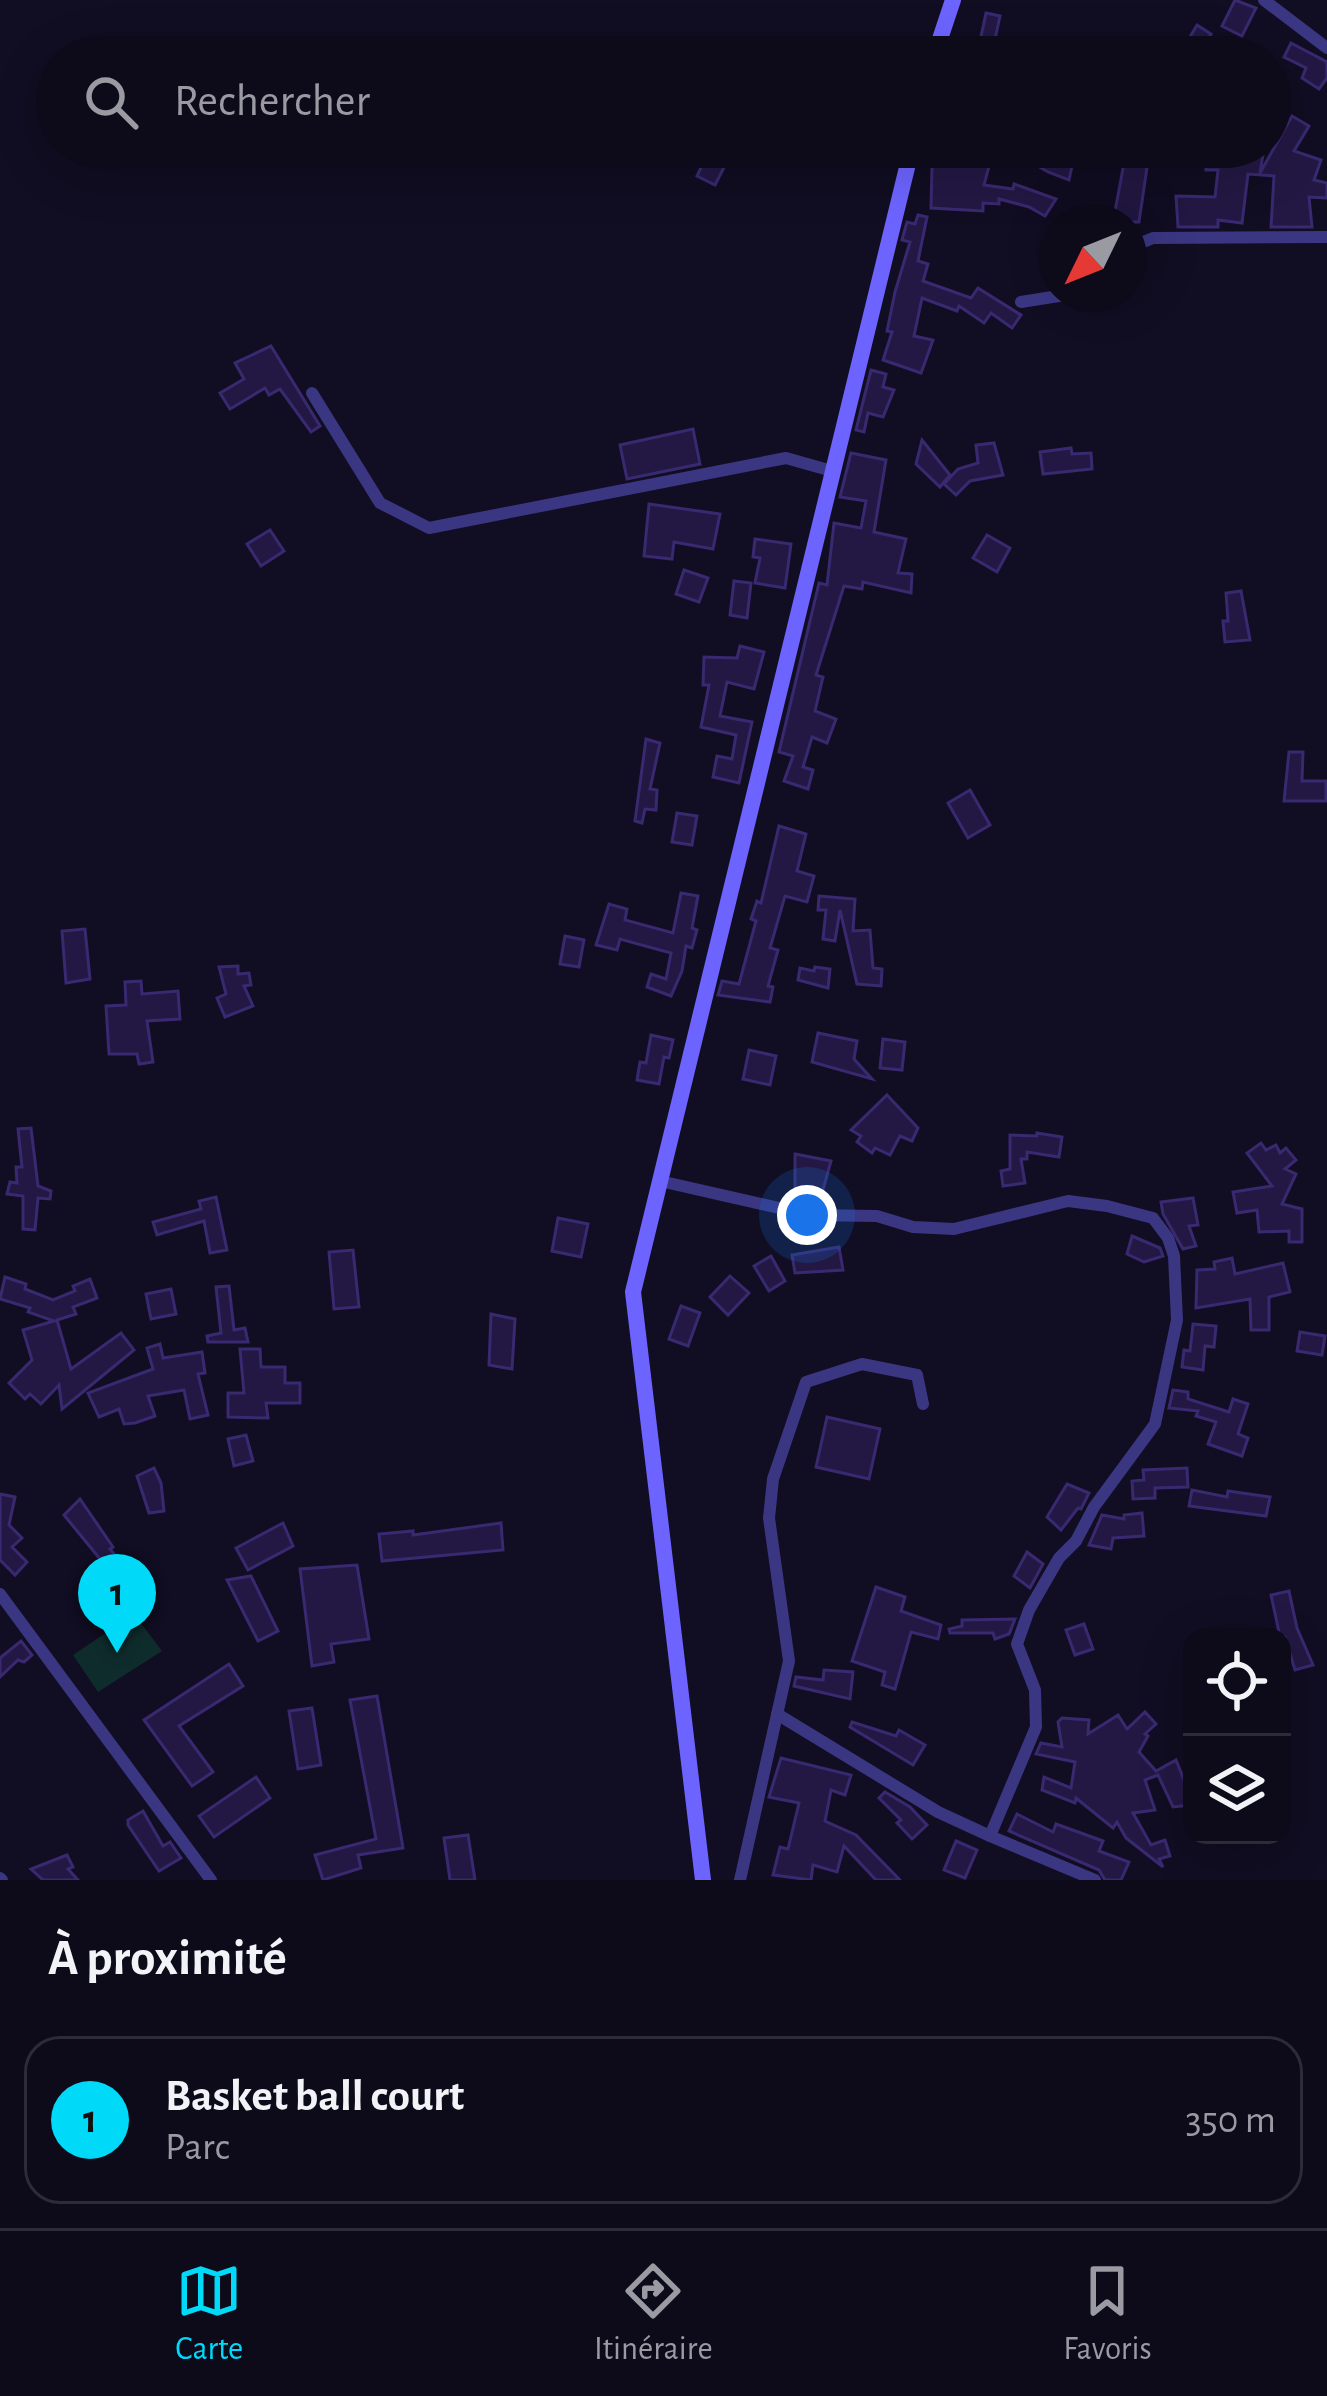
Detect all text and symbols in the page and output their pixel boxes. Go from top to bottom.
search box [36,36,1291,168]
icon: search [78,69,144,135]
text: Rechercher [174,79,370,124]
north arrow [1039,204,1147,312]
your location [777,1185,837,1245]
pin: 1 [78,1554,156,1653]
map controls [1183,1628,1291,1844]
button: locate [1183,1628,1291,1736]
button: layers [1183,1736,1291,1844]
text: À proximité [48,1933,287,1984]
text: Basket ball court [165,2074,464,2119]
text: 1 [83,2101,97,2140]
text: 350 m [1185,2101,1276,2140]
text: Parc [165,2128,229,2167]
tab: Carte [175,2258,243,2370]
tab: Itinéraire [594,2258,713,2370]
tab: Favoris [1063,2258,1152,2370]

